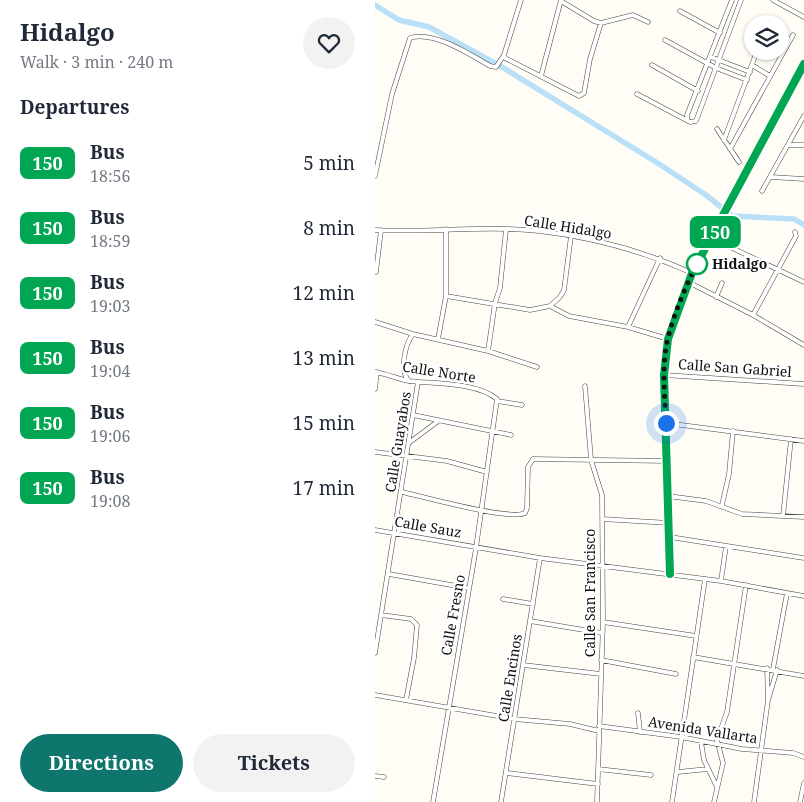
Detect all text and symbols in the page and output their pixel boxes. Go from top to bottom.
text: Hidalgo [20,15,115,48]
map controls [744,15,789,60]
button: layers [744,15,789,60]
button: heart [303,17,355,69]
text: Walk · 3 min · 240 m [20,51,173,73]
text: Departures [20,94,129,120]
text: Bus [90,139,125,165]
text: 5 min [303,150,355,176]
text: 150 [32,151,63,175]
text: 18:56 [90,165,130,187]
text: Bus [90,204,125,230]
street label: Calle Hidalgo [523,210,613,243]
text: 8 min [303,215,355,241]
text: 150 [32,216,63,240]
line badge: 150 [686,216,744,248]
text: 150 [700,220,730,244]
text: 18:59 [90,230,130,252]
marker: Hidalgo [686,253,708,275]
place label: Hidalgo [712,254,767,273]
text: Bus [90,269,125,295]
text: 12 min [293,280,355,306]
text: 150 [32,281,63,305]
text: 19:03 [90,295,130,317]
text: Bus [90,334,125,360]
text: 13 min [293,345,355,371]
text: 150 [32,346,63,370]
street label: Calle San Gabriel [678,354,793,381]
street label: Calle Norte [401,356,477,387]
text: 19:04 [90,360,130,382]
street label: Calle Guayabos [380,390,415,494]
text: Bus [90,399,125,425]
text: 15 min [293,410,355,436]
text: 150 [32,411,63,435]
your location [654,411,679,436]
text: 19:06 [90,425,130,447]
text: Bus [90,464,125,490]
text: 17 min [293,475,355,501]
text: 150 [32,476,63,500]
text: 19:08 [90,490,130,512]
street label: Calle Sauz [393,511,463,542]
street label: Calle San Francisco [580,529,599,657]
street label: Calle Fresno [436,573,469,657]
street label: Calle Encinos [493,633,526,723]
street label: Avenida Vallarta [647,711,759,748]
button: Directions [20,734,183,792]
button: Tickets [193,734,355,792]

